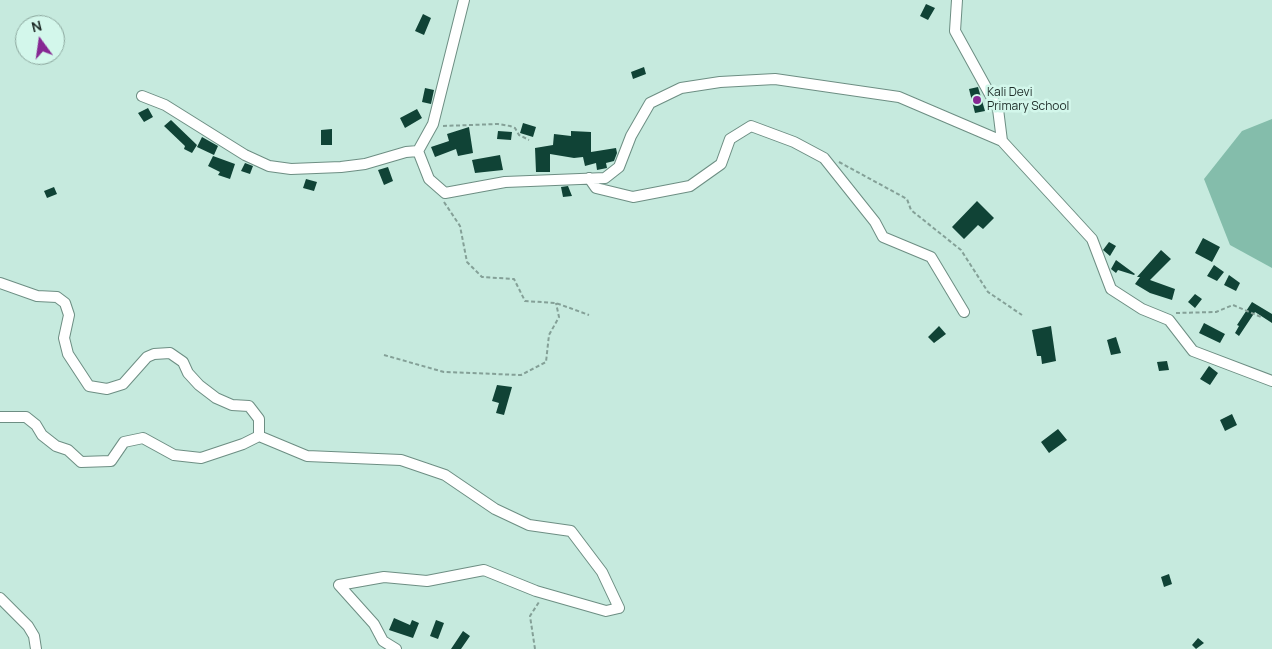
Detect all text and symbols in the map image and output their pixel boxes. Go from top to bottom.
north arrow [15,15,65,65]
text: N [29,15,44,36]
place label: Kali Devi Primary School [987,86,1069,114]
marker: Kali Devi Primary School [971,94,983,106]

